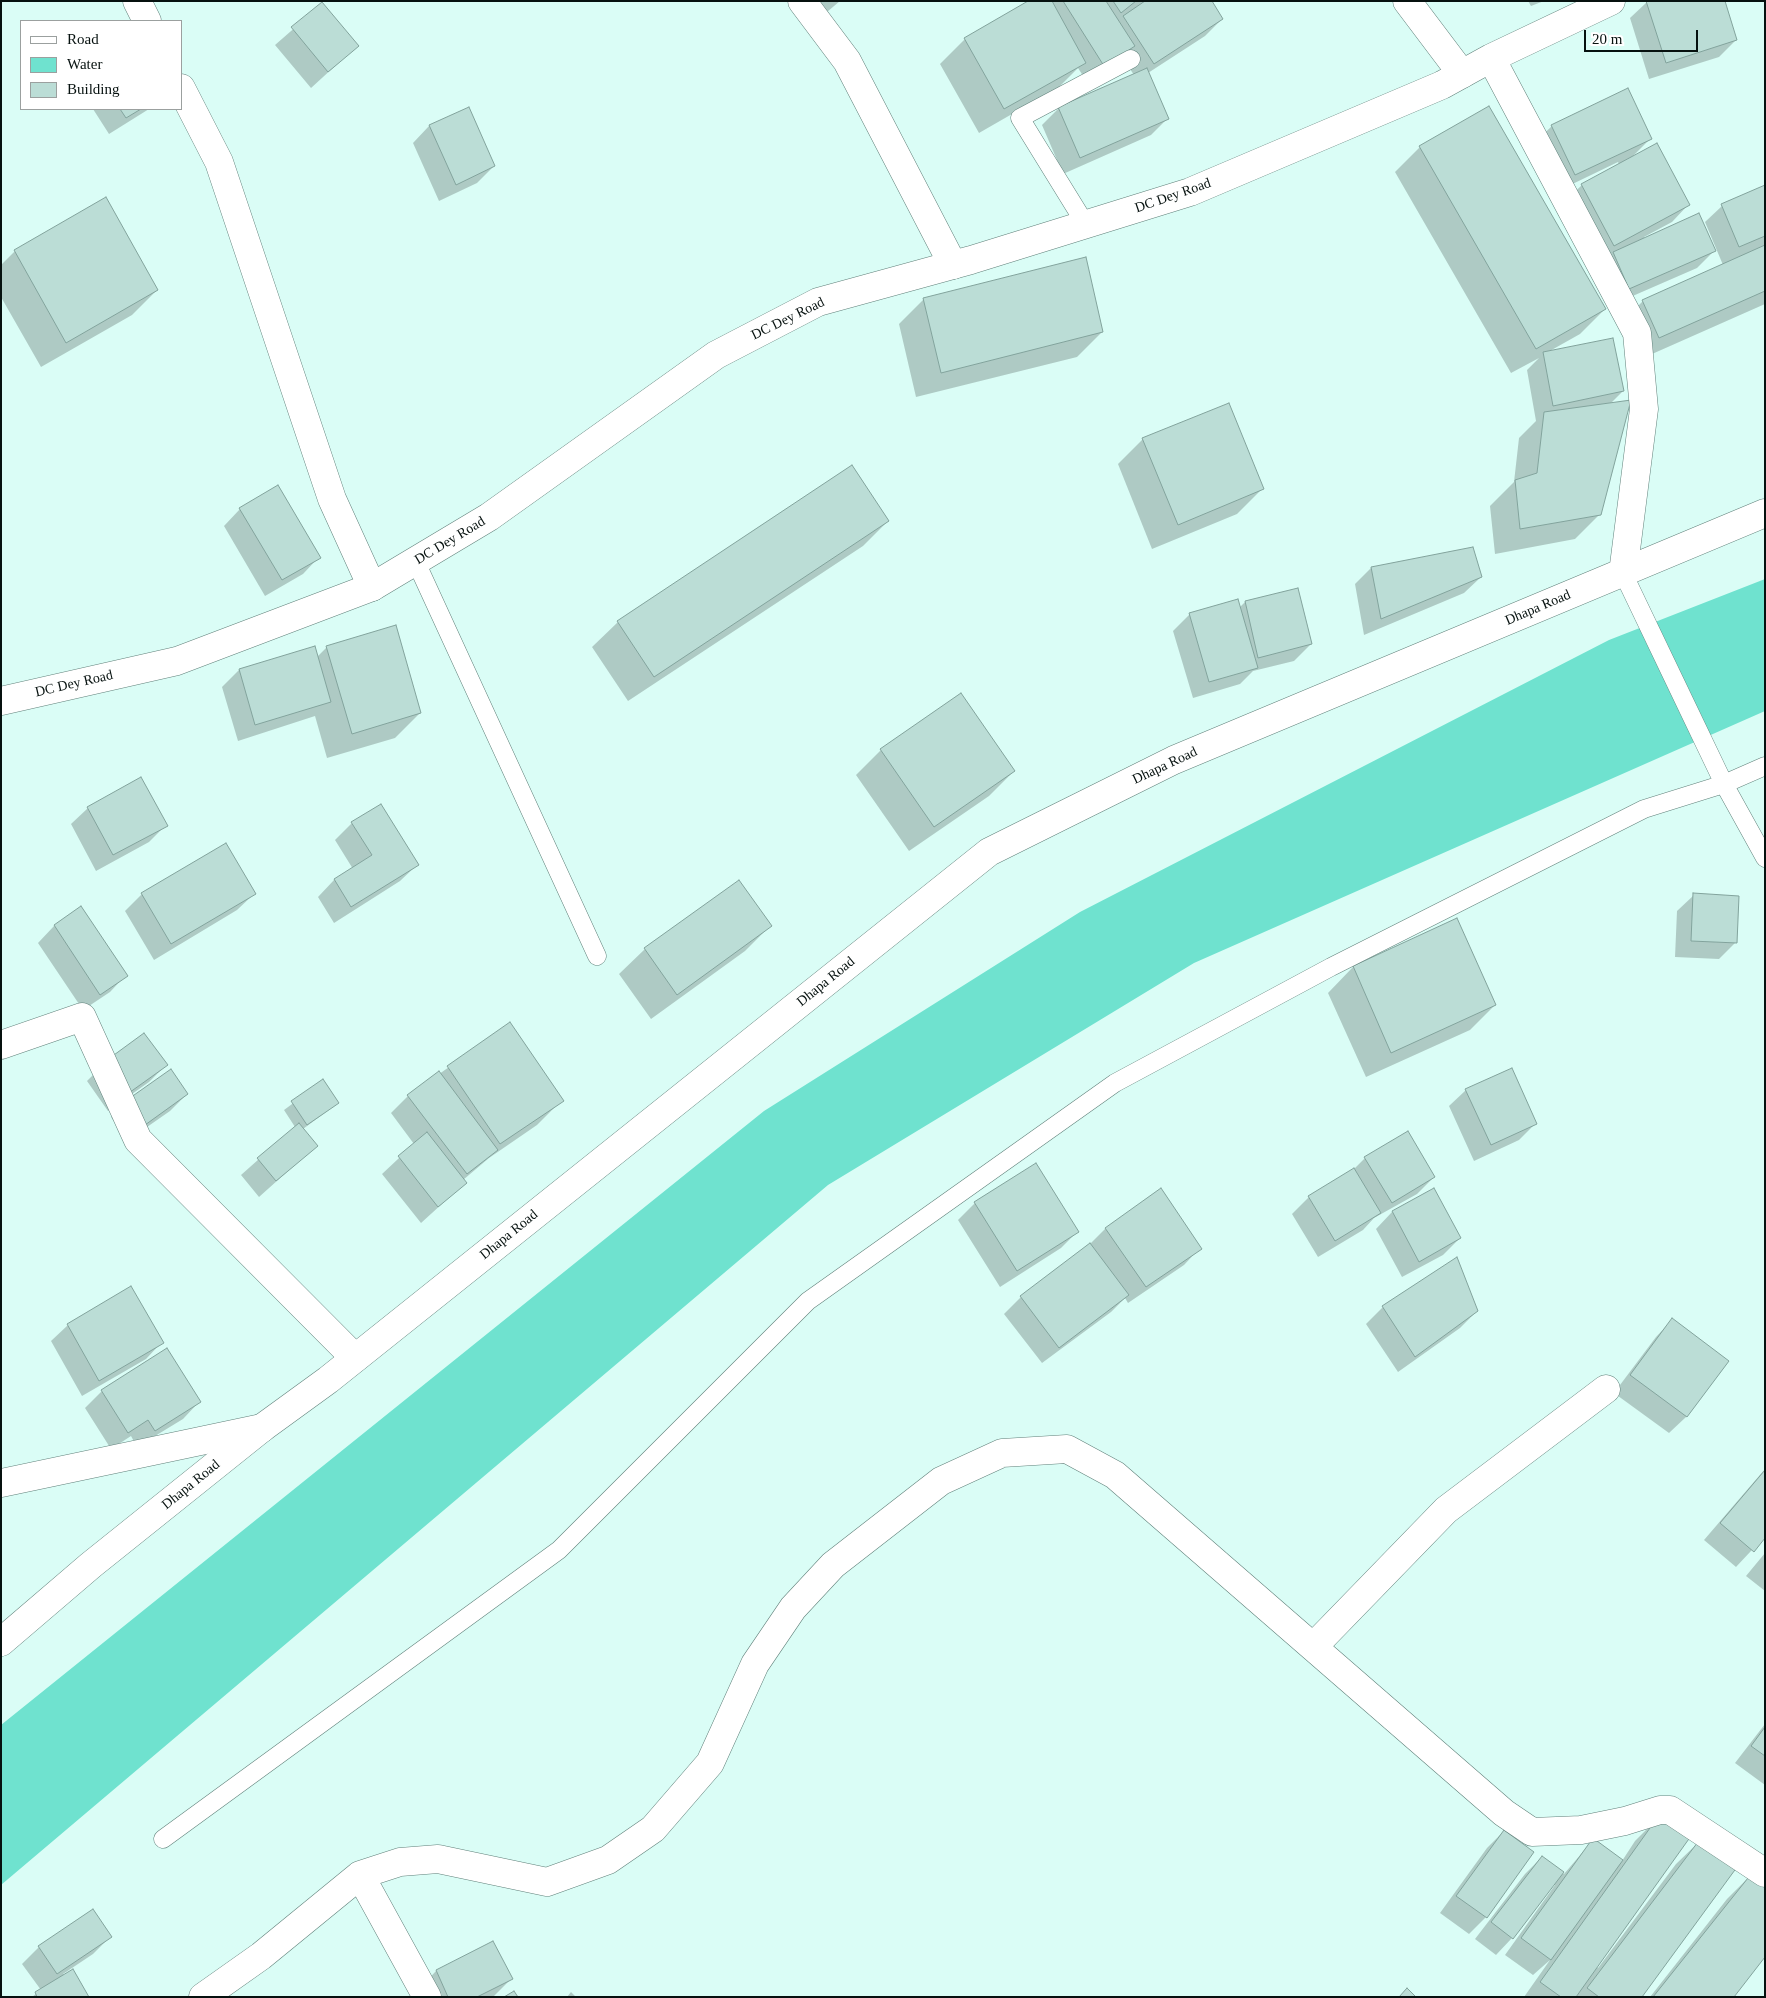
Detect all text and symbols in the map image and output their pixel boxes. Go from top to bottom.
legend [20,20,182,110]
scale bar [1586,20,1700,52]
text: Road [67,31,99,47]
text: 20 m [1592,31,1622,47]
text: Water [67,56,102,72]
text: Building [67,81,120,97]
street label: DC Dey Road [1133,175,1213,217]
street label: DC Dey Road [749,294,827,344]
street label: DC Dey Road [412,513,488,569]
street label: Dhapa Road [1503,587,1573,629]
street label: DC Dey Road [33,667,115,701]
street label: Dhapa Road [1130,744,1200,788]
street label: Dhapa Road [794,954,858,1010]
street label: Dhapa Road [477,1207,541,1263]
street label: Dhapa Road [159,1457,223,1513]

